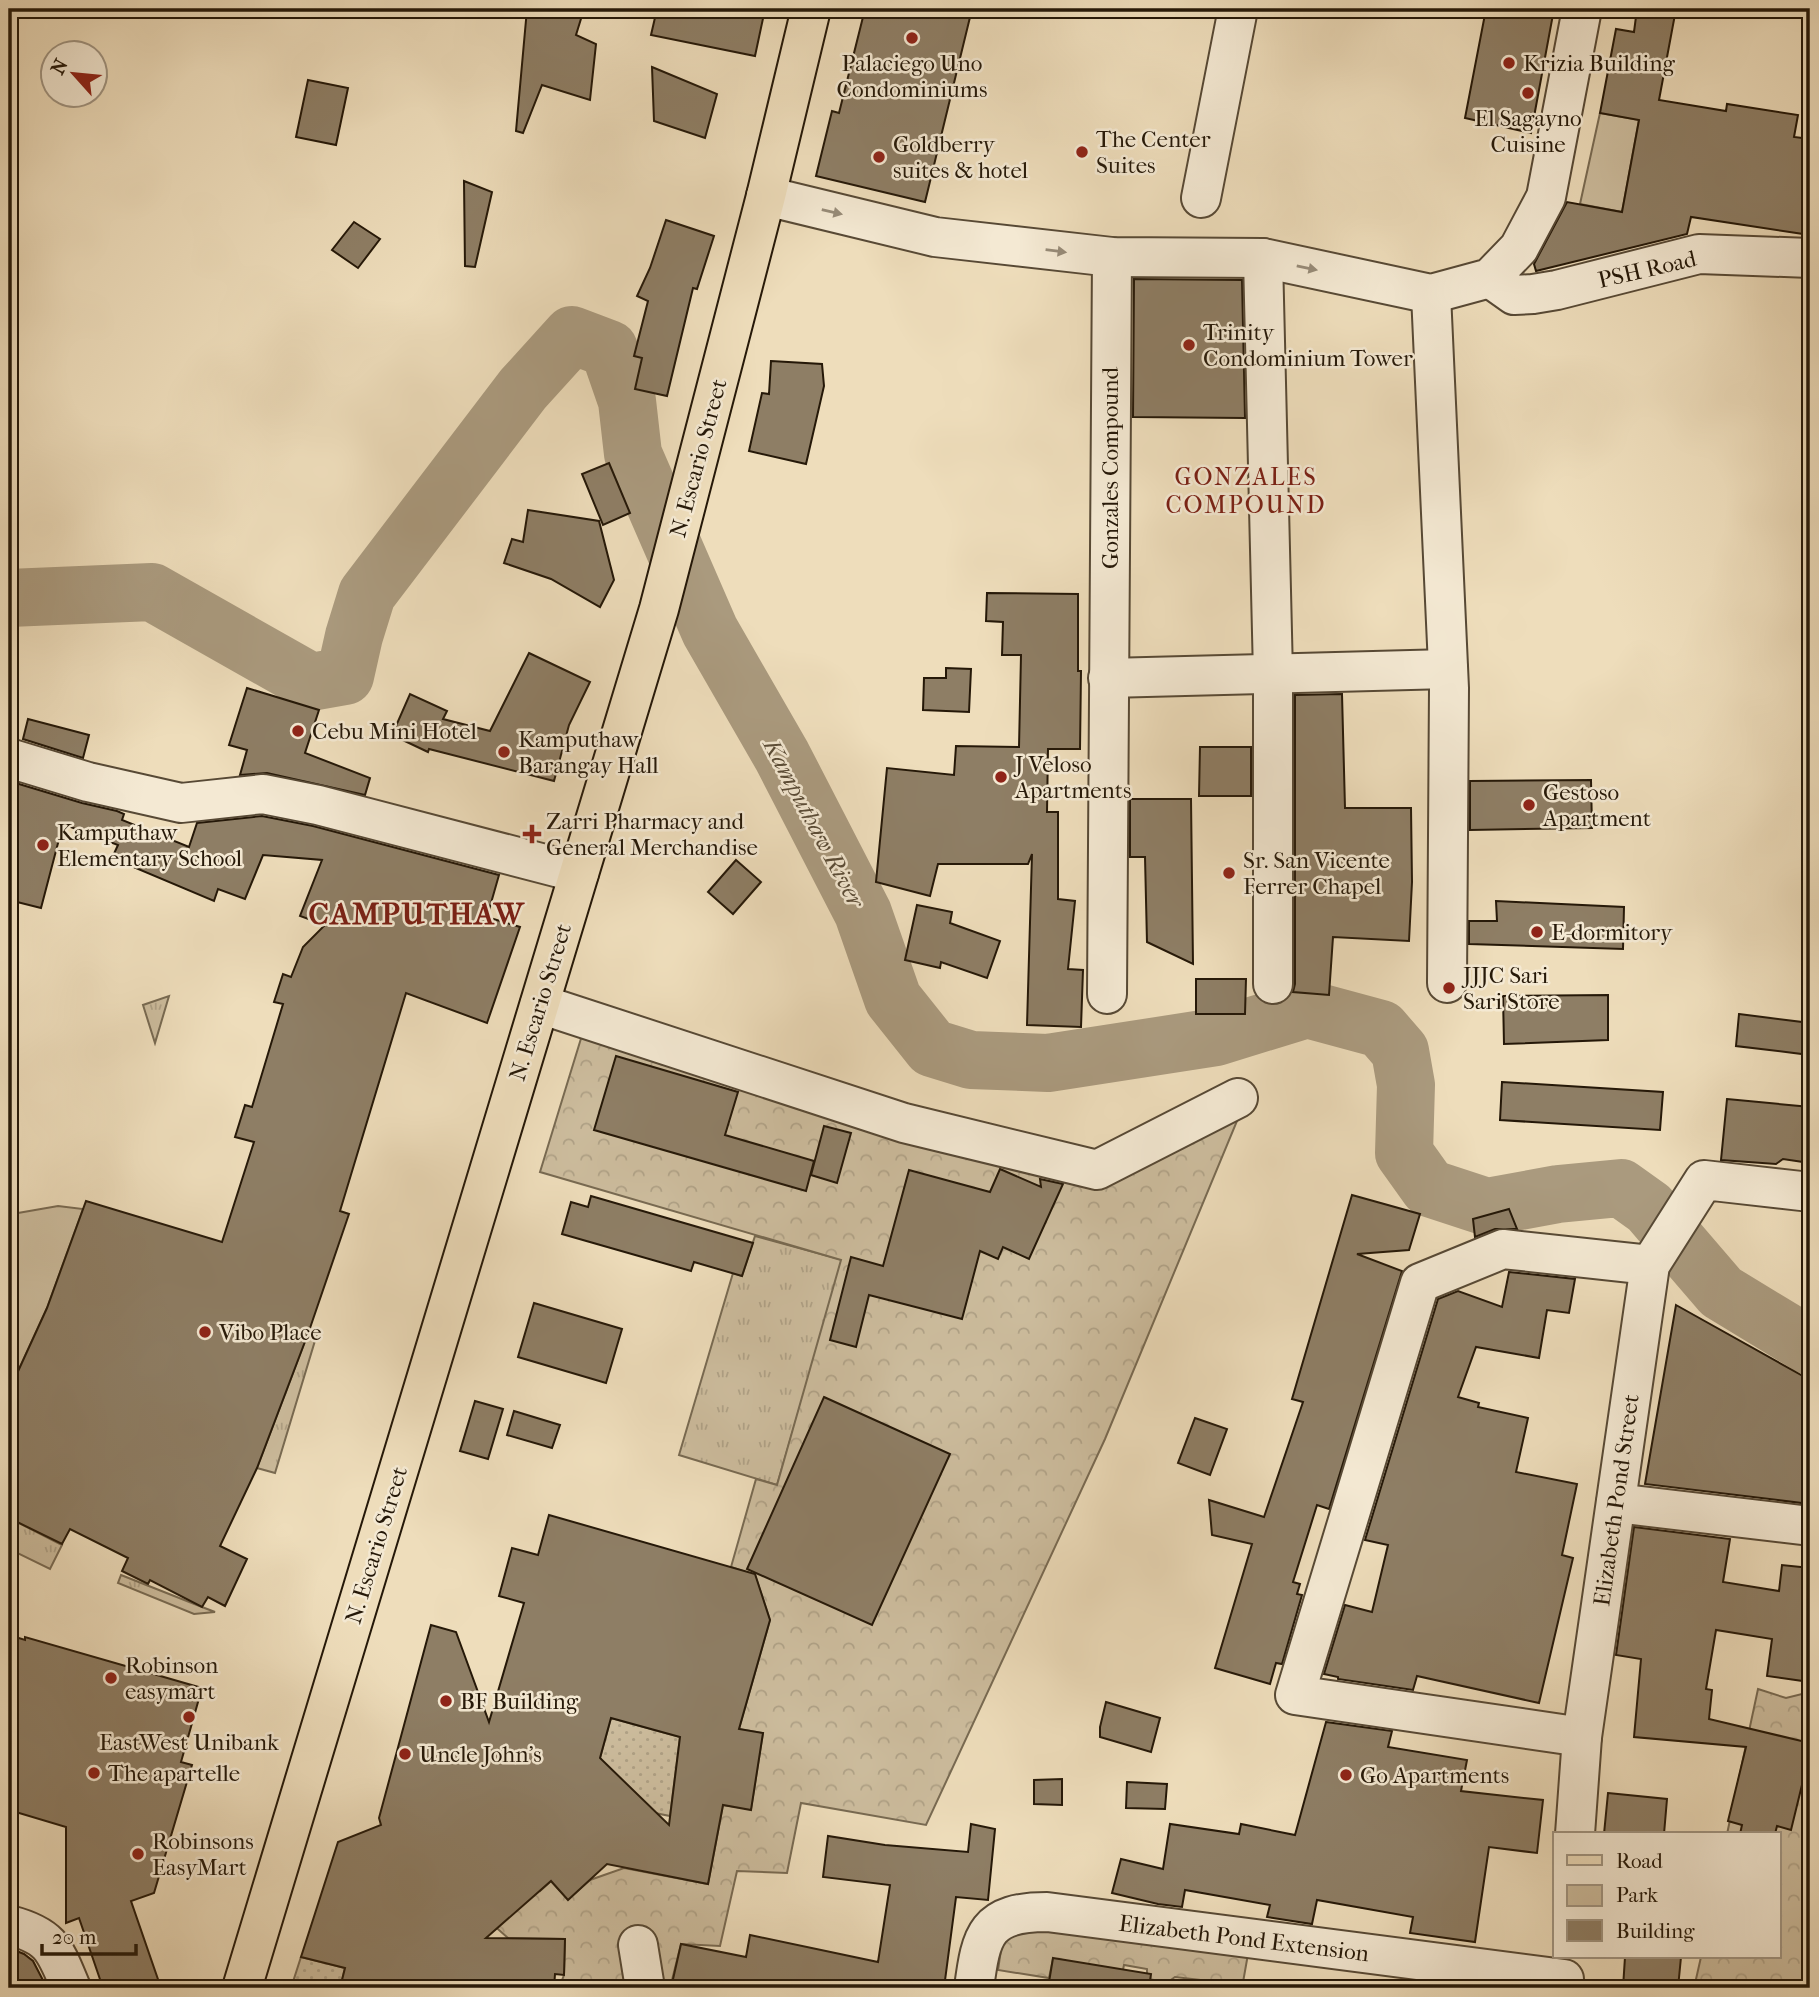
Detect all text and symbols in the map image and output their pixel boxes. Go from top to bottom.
marker: Palaciego Uno Condominiums [904,30,920,46]
north arrow [38,38,108,108]
place label: Palaciego Uno Condominiums [837,50,987,103]
place label: Krizia Building [1523,50,1675,77]
text: N [47,55,73,78]
marker: Krizia Building [1501,55,1517,71]
marker: El Sagayno Cuisine [1520,85,1536,101]
place label: El Sagayno Cuisine [1474,105,1582,158]
place label: The Center Suites [1096,126,1211,179]
place label: Goldberry suites & hotel [893,131,1029,184]
marker: The Center Suites [1074,144,1090,160]
marker: Goldberry suites & hotel [871,149,887,165]
one-way arrow [821,207,843,218]
one-way arrow [1045,245,1067,256]
street label: PSH Road [1595,245,1699,294]
one-way arrow [1296,262,1318,273]
place label: Trinity Condominium Tower [1203,319,1413,372]
marker: Trinity Condominium Tower [1181,337,1197,353]
street label: Gonzales Compound [1097,367,1124,569]
street label: N. Escario Street [664,376,733,540]
district label: GONZALES COMPOUND [1165,463,1327,519]
place label: Cebu Mini Hotel [312,718,478,745]
marker: Cebu Mini Hotel [290,723,306,739]
place label: Kamputhaw Barangay Hall [518,726,659,779]
water label: Kamputhaw River [757,732,871,914]
marker: Kamputhaw Barangay Hall [496,744,512,760]
place label: J Veloso Apartments [1013,751,1131,804]
marker: J Veloso Apartments [993,769,1009,785]
place label: Gestoso Apartment [1542,779,1651,832]
marker: Gestoso Apartment [1521,797,1537,813]
place label: Zarri Pharmacy and General Merchandise [546,808,758,861]
place label: Kamputhaw Elementary School [57,819,243,872]
marker: Zarri Pharmacy and General Merchandise [524,826,540,842]
marker: Kamputhaw Elementary School [35,837,51,853]
place label: Sr. San Vicente Ferrer Chapel [1243,847,1390,900]
marker: Sr. San Vicente Ferrer Chapel [1221,865,1237,881]
district label: CAMPUTHAW [308,897,526,932]
place label: E-dormitory [1551,919,1673,946]
street label: N. Escario Street [504,920,577,1084]
marker: E-dormitory [1529,924,1545,940]
place label: JJJC Sari Sari Store [1461,962,1560,1015]
marker: JJJC Sari Sari Store [1441,980,1457,996]
place label: Vibo Place [218,1319,322,1346]
marker: Vibo Place [197,1324,213,1340]
street label: Elizabeth Pond Street [1588,1392,1645,1608]
street label: N. Escario Street [340,1463,413,1627]
place label: Robinson easymart [125,1652,219,1705]
marker: Robinson easymart [103,1670,119,1686]
place label: BF Building [460,1688,579,1715]
marker: BF Building [438,1693,454,1709]
marker: EastWest Unibank [181,1709,197,1725]
place label: EastWest Unibank [99,1729,280,1756]
place label: Uncle John's [419,1741,542,1768]
marker: Uncle John's [397,1746,413,1762]
place label: The apartelle [108,1760,240,1787]
place label: Go Apartments [1360,1762,1509,1789]
marker: The apartelle [86,1765,102,1781]
marker: Go Apartments [1338,1767,1354,1783]
place label: Robinsons EasyMart [152,1828,254,1881]
legend [1553,1832,1780,1958]
marker: Robinsons EasyMart [130,1846,146,1862]
text: Road [1616,1849,1663,1873]
text: Park [1616,1883,1658,1907]
street label: Elizabeth Pond Extension [1117,1910,1371,1967]
scale bar [42,1913,136,1957]
text: Building [1616,1919,1695,1943]
text: 20 m [52,1925,97,1949]

